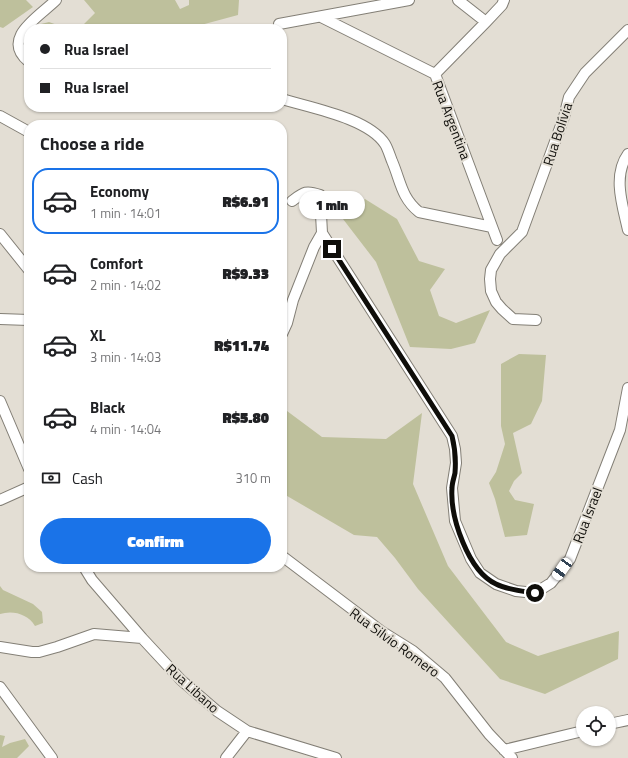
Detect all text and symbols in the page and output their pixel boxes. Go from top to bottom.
text: Rua Israel [64,38,129,61]
text: Rua Israel [64,76,129,99]
street label: Rua Argentina [427,77,477,163]
street label: Rua Bolívia [537,100,577,168]
text: Choose a ride [40,130,144,157]
text: Economy [90,180,149,203]
icon: car [42,183,78,219]
text: R$6.91 [223,190,269,213]
callout: 1 min [299,191,365,219]
text: 1 min [316,195,348,215]
text: 1 min · 14:01 [90,203,161,223]
route end [323,240,341,258]
text: Comfort [90,252,143,275]
icon: car [42,255,78,291]
text: R$9.33 [223,262,269,285]
text: 2 min · 14:02 [90,275,161,295]
text: XL [90,324,106,347]
icon: car [42,327,78,363]
text: R$11.74 [214,334,269,357]
text: 3 min · 14:03 [90,347,161,367]
text: Black [90,396,125,419]
icon: car [42,399,78,435]
text: R$5.80 [223,406,269,429]
text: 4 min · 14:04 [90,419,161,439]
icon: cash [40,467,62,489]
text: Cash [72,467,103,490]
text: 310 m [235,468,271,488]
street label: Rua Israel [567,484,607,546]
button: Confirm [40,518,271,564]
car [550,556,574,582]
route start [526,584,544,602]
street label: Rua Silvio Romero [346,602,444,682]
street label: Rua Libano [162,658,224,718]
map controls [576,706,616,746]
button: locate [576,706,616,746]

